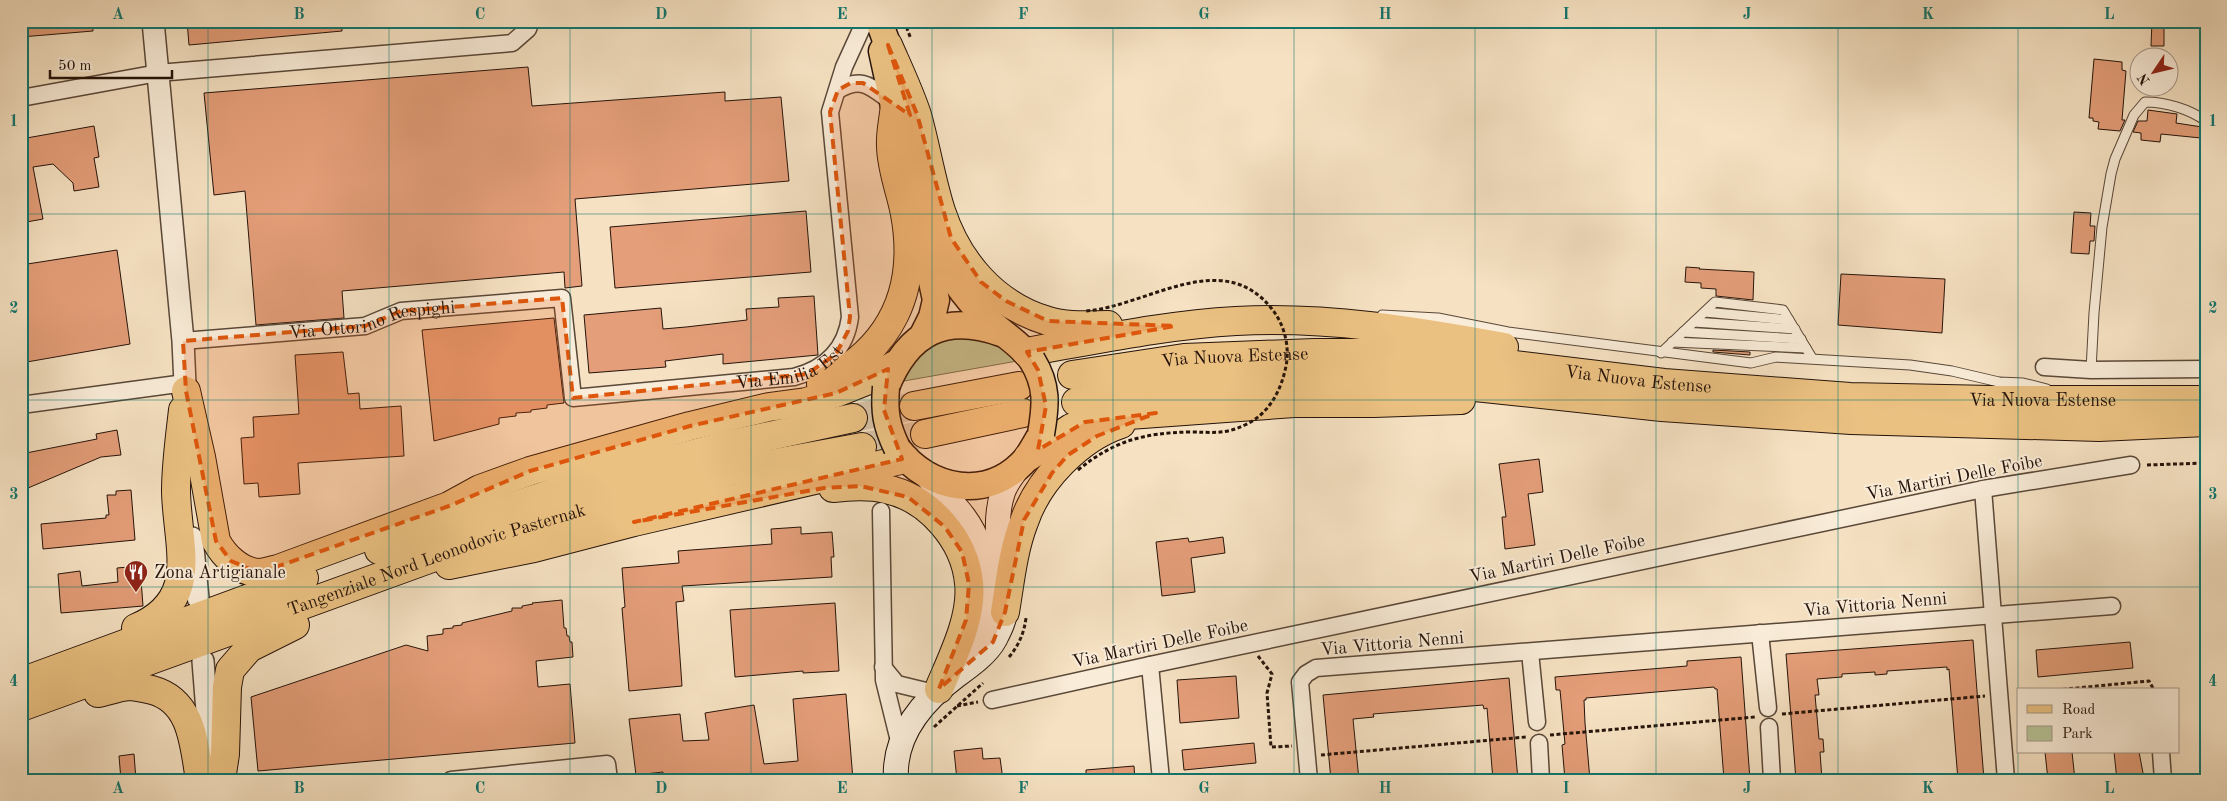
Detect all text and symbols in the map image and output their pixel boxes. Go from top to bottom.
text: A [112,7,124,23]
text: B [293,7,305,23]
text: C [475,7,485,23]
text: D [655,7,667,23]
text: E [836,7,848,23]
text: F [1018,7,1029,23]
text: G [1198,7,1210,23]
text: H [1378,7,1392,23]
text: I [1562,7,1570,23]
text: J [1743,7,1752,23]
text: K [1922,7,1934,23]
text: L [2104,7,2115,23]
scale bar [50,48,172,80]
north arrow [2130,48,2180,98]
text: 50 m [58,59,92,74]
text: N [2135,70,2153,87]
text: 1 [9,114,19,130]
text: 1 [2208,114,2218,130]
street label: Via Ottorino Respighi [288,299,456,342]
text: 2 [9,301,19,317]
text: 2 [2208,301,2218,317]
street label: Via Emilia Est [735,343,847,393]
street label: Via Nuova Estense [1160,345,1309,371]
street label: Via Nuova Estense [1564,363,1712,397]
street label: Via Nuova Estense [1969,392,2116,410]
street label: Via Martiri Delle Foibe [1865,452,2044,504]
text: 3 [9,487,19,503]
text: 3 [2208,487,2218,503]
street label: Tangenziale Nord Leonodovic Pasternak [285,501,588,620]
street label: Via Martiri Delle Foibe [1468,532,1647,586]
restaurant icon: Zona Artigianale [123,559,149,593]
place label: Zona Artigianale [154,564,286,582]
street label: Via Vittoria Nenni [1803,590,1948,620]
street label: Via Martiri Delle Foibe [1071,617,1250,671]
street label: Via Vittoria Nenni [1320,629,1465,659]
text: 4 [9,674,19,690]
text: 4 [2208,674,2218,690]
legend [2017,688,2180,754]
text: Road [2062,703,2096,718]
text: Park [2062,727,2093,742]
text: A [112,781,124,797]
text: B [293,781,305,797]
text: C [475,781,485,797]
text: D [655,781,667,797]
text: E [836,781,848,797]
text: F [1018,781,1029,797]
text: G [1198,781,1210,797]
text: H [1378,781,1392,797]
text: I [1562,781,1570,797]
text: J [1743,781,1752,797]
text: K [1922,781,1934,797]
text: L [2104,781,2115,797]

